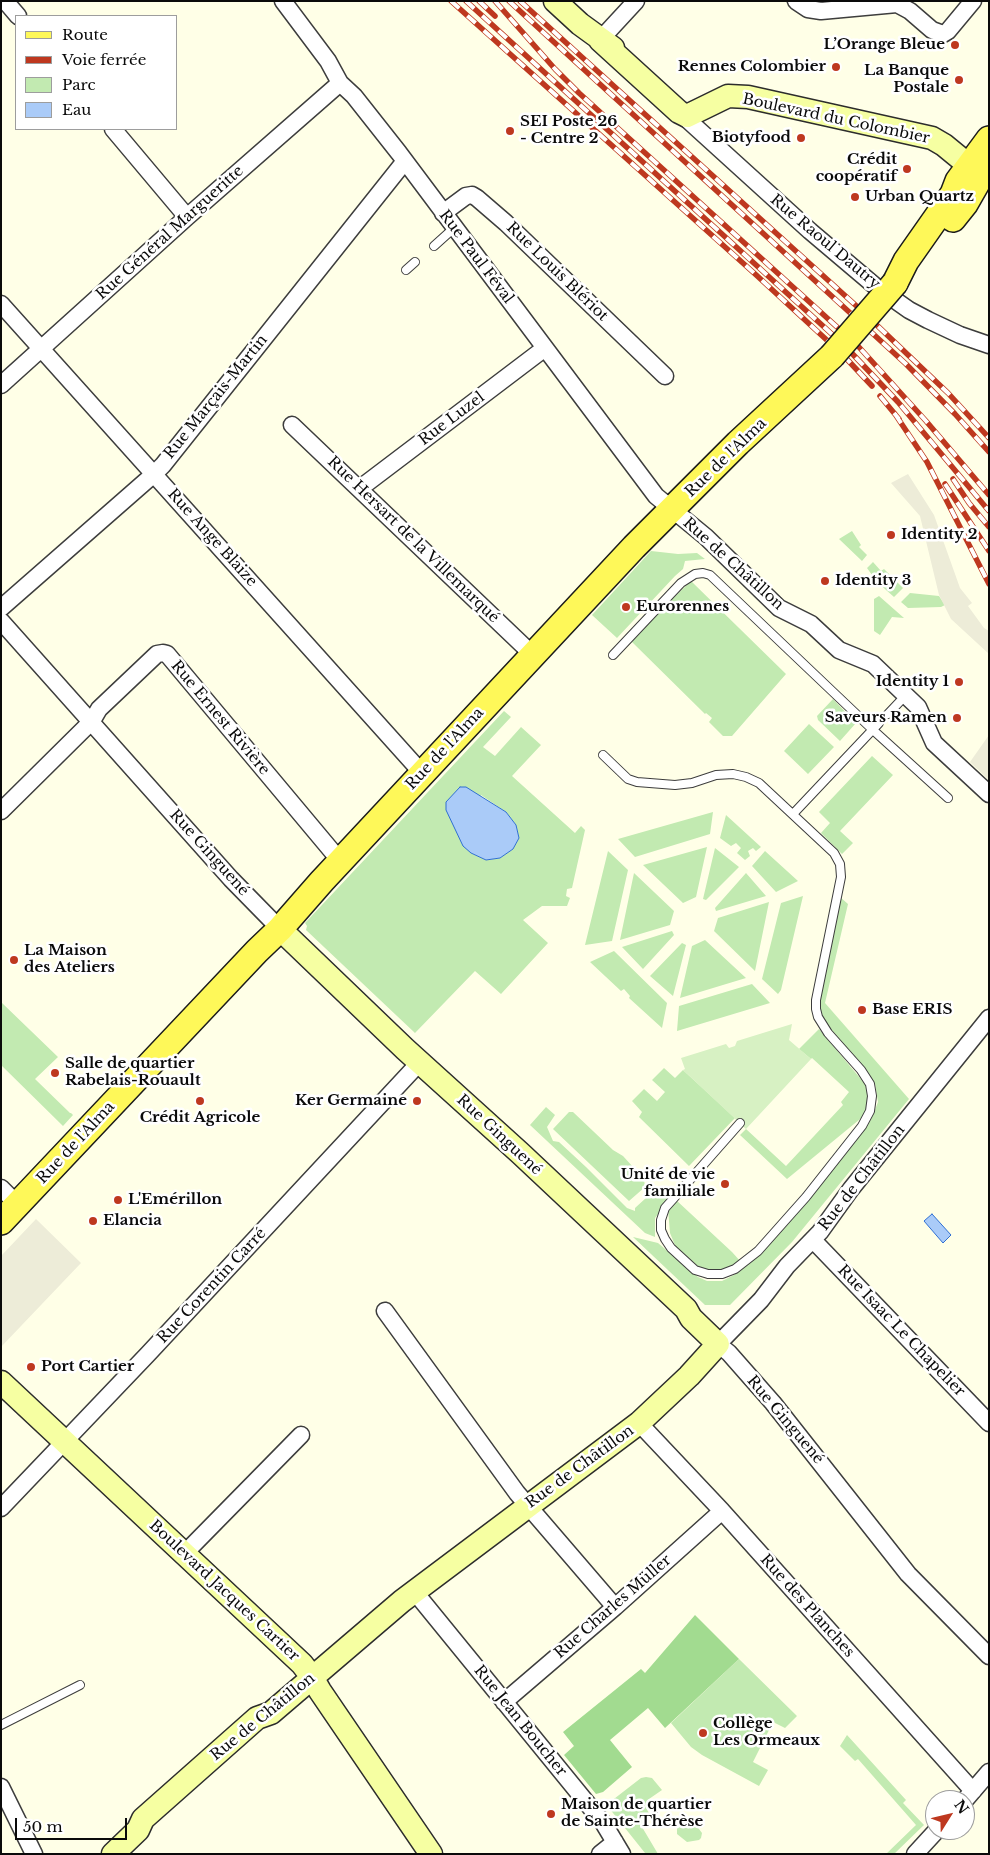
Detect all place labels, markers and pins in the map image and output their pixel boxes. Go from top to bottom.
place label: L’Orange Bleue [823,36,945,54]
marker: L’Orange Bleue [949,39,961,51]
place label: Rennes Colombier [678,58,826,76]
marker: Rennes Colombier [830,61,842,73]
place label: La Banque Postale [864,62,949,97]
marker: La Banque Postale [953,74,965,86]
place label: SEI Poste 26 - Centre 2 [520,113,617,148]
marker: SEI Poste 26 - Centre 2 [504,125,516,137]
place label: Biotyfood [712,129,791,147]
marker: Biotyfood [795,132,807,144]
place label: Crédit coopératif [816,151,897,186]
marker: Crédit coopératif [901,163,913,175]
place label: Urban Quartz [865,188,974,206]
marker: Urban Quartz [849,191,861,203]
place label: Identity 2 [901,526,978,544]
marker: Identity 2 [885,529,897,541]
place label: Identity 3 [835,572,911,590]
marker: Identity 3 [819,575,831,587]
place label: Eurorennes [636,598,729,616]
marker: Eurorennes [620,601,632,613]
place label: Identity 1 [876,673,949,691]
marker: Identity 1 [953,676,965,688]
place label: Saveurs Ramen [825,709,947,727]
marker: Saveurs Ramen [951,712,963,724]
place label: La Maison des Ateliers [24,942,115,977]
marker: La Maison des Ateliers [8,954,20,966]
place label: Base ERIS [872,1001,952,1019]
marker: Base ERIS [856,1004,868,1016]
place label: Salle de quartier Rabelais-Rouault [65,1055,201,1090]
marker: Salle de quartier Rabelais-Rouault [49,1067,61,1079]
place label: Ker Germaine [295,1092,407,1110]
marker: Crédit Agricole [194,1095,206,1107]
marker: Ker Germaine [411,1095,423,1107]
place label: Crédit Agricole [140,1109,260,1127]
place label: Unité de vie familiale [621,1166,715,1201]
marker: Unité de vie familiale [719,1178,731,1190]
place label: L'Emérillon [128,1191,222,1209]
marker: L'Emérillon [112,1194,124,1206]
place label: Elancia [103,1212,162,1230]
marker: Elancia [87,1215,99,1227]
place label: Port Cartier [41,1358,134,1376]
marker: Port Cartier [25,1361,37,1373]
place label: Collège Les Ormeaux [713,1715,820,1750]
marker: Collège Les Ormeaux [697,1727,709,1739]
place label: Maison de quartier de Sainte-Thérèse [561,1796,711,1831]
marker: Maison de quartier de Sainte-Thérèse [545,1808,557,1820]

